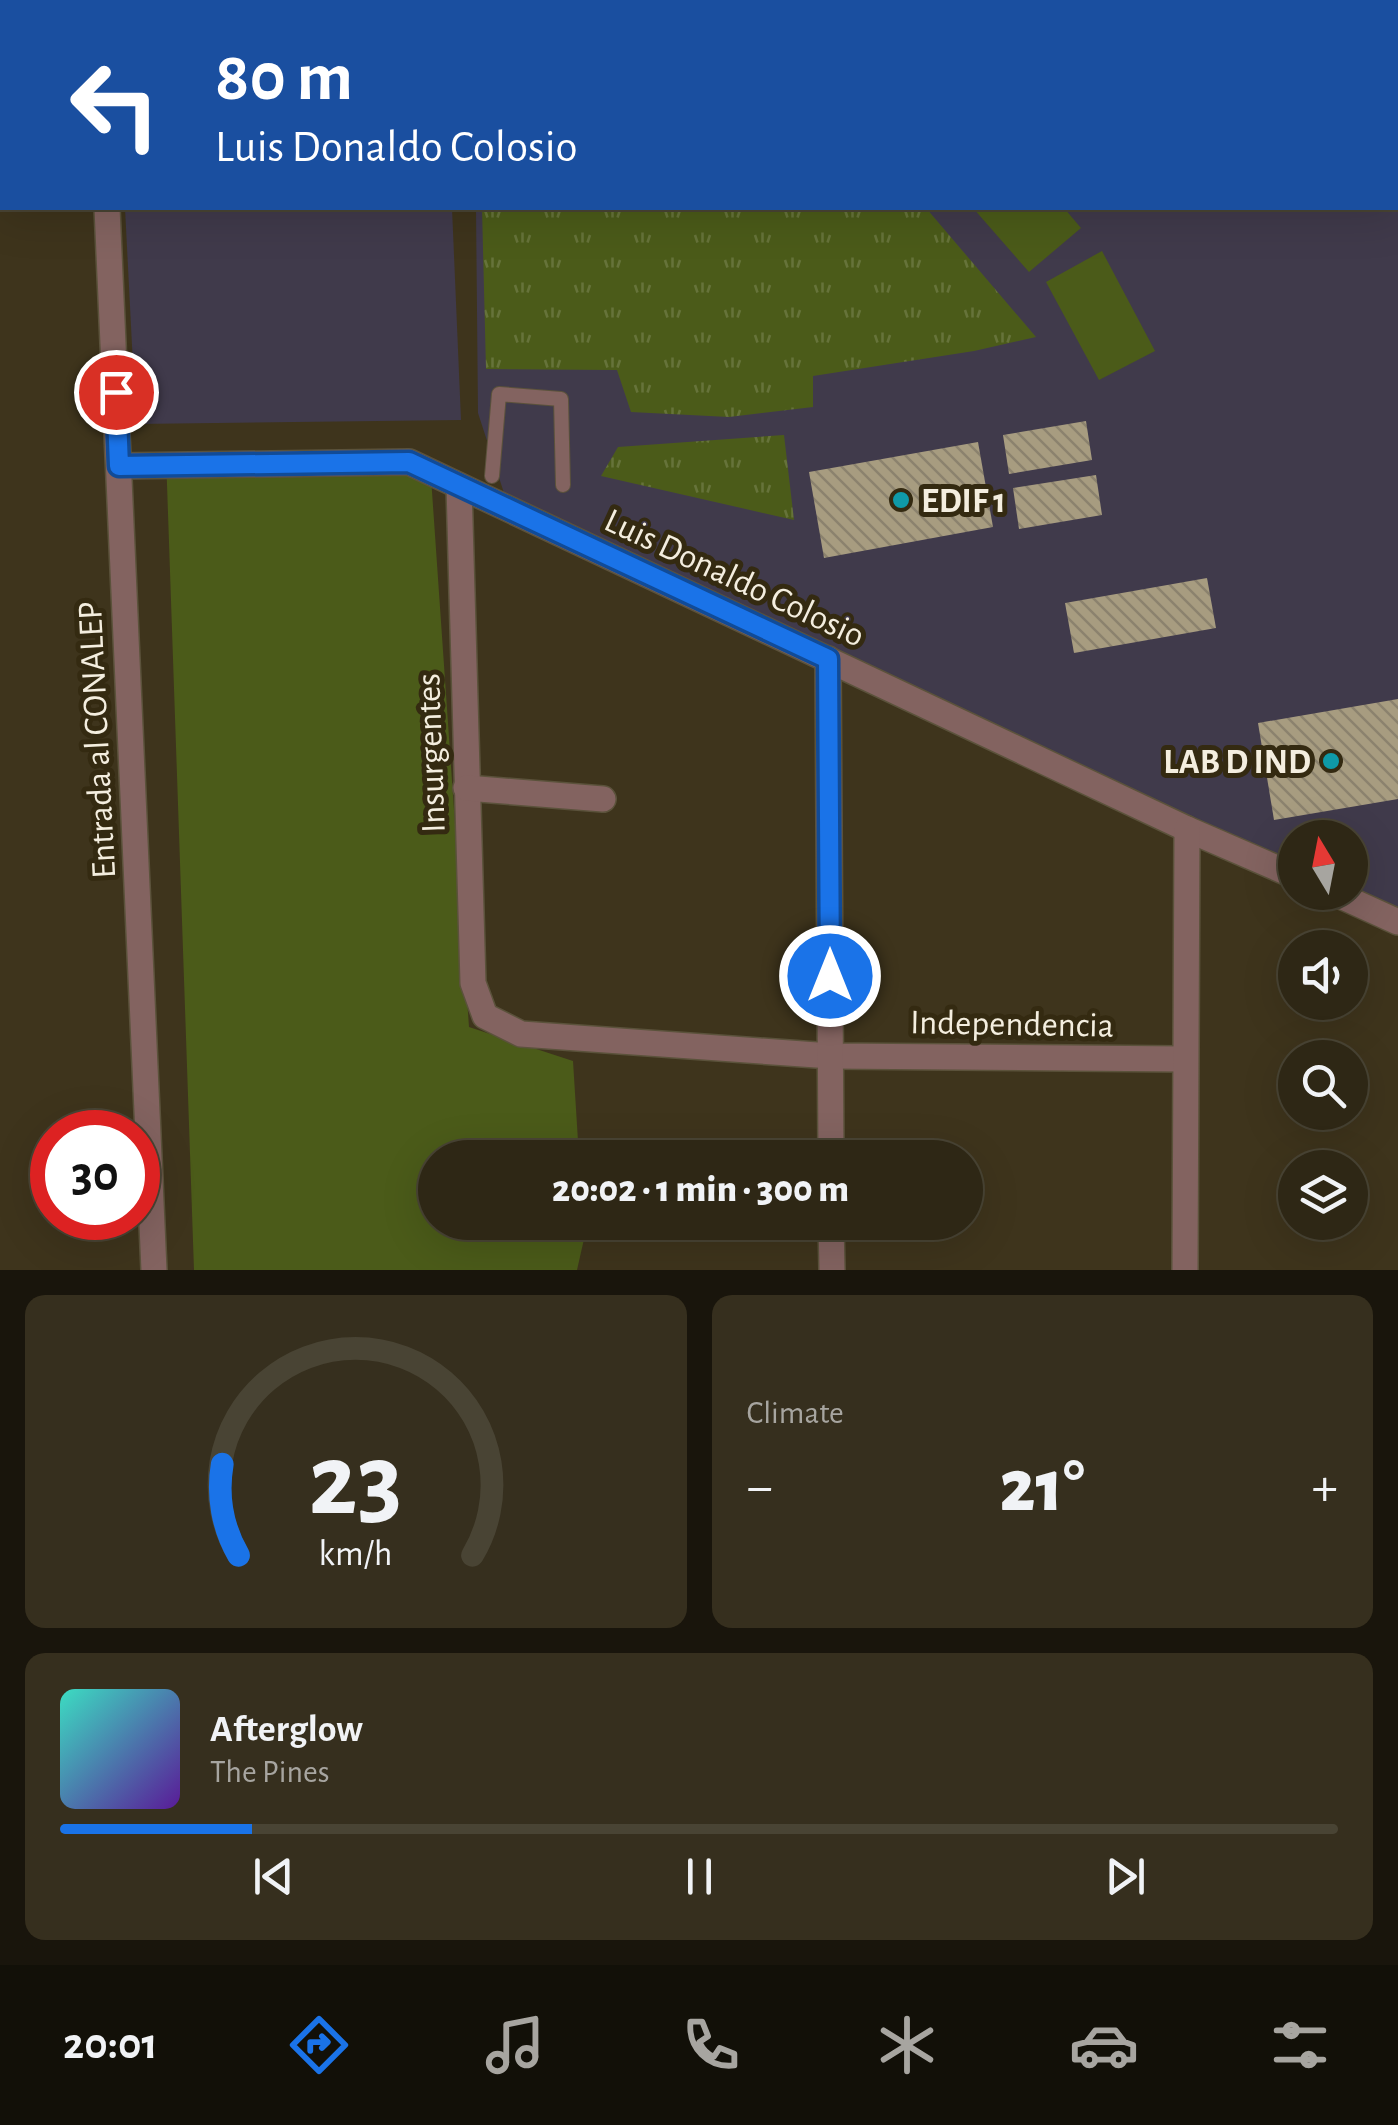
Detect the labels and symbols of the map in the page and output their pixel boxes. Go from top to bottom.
pin [74,350,159,435]
place label: EDIF 1 [921,484,1006,519]
marker: EDIF 1 [890,489,912,511]
street label: Luis Donaldo Colosio [599,503,870,654]
street label: Entrada al CONALEP [73,600,122,879]
street label: Insurgentes [411,672,452,833]
place label: LAB D IND [1163,745,1311,780]
marker: LAB D IND [1320,750,1342,772]
north arrow [1278,820,1368,910]
position arrow [778,924,882,1028]
street label: Independencia [910,1005,1114,1044]
speed limit sign: 30 [30,1110,160,1240]

